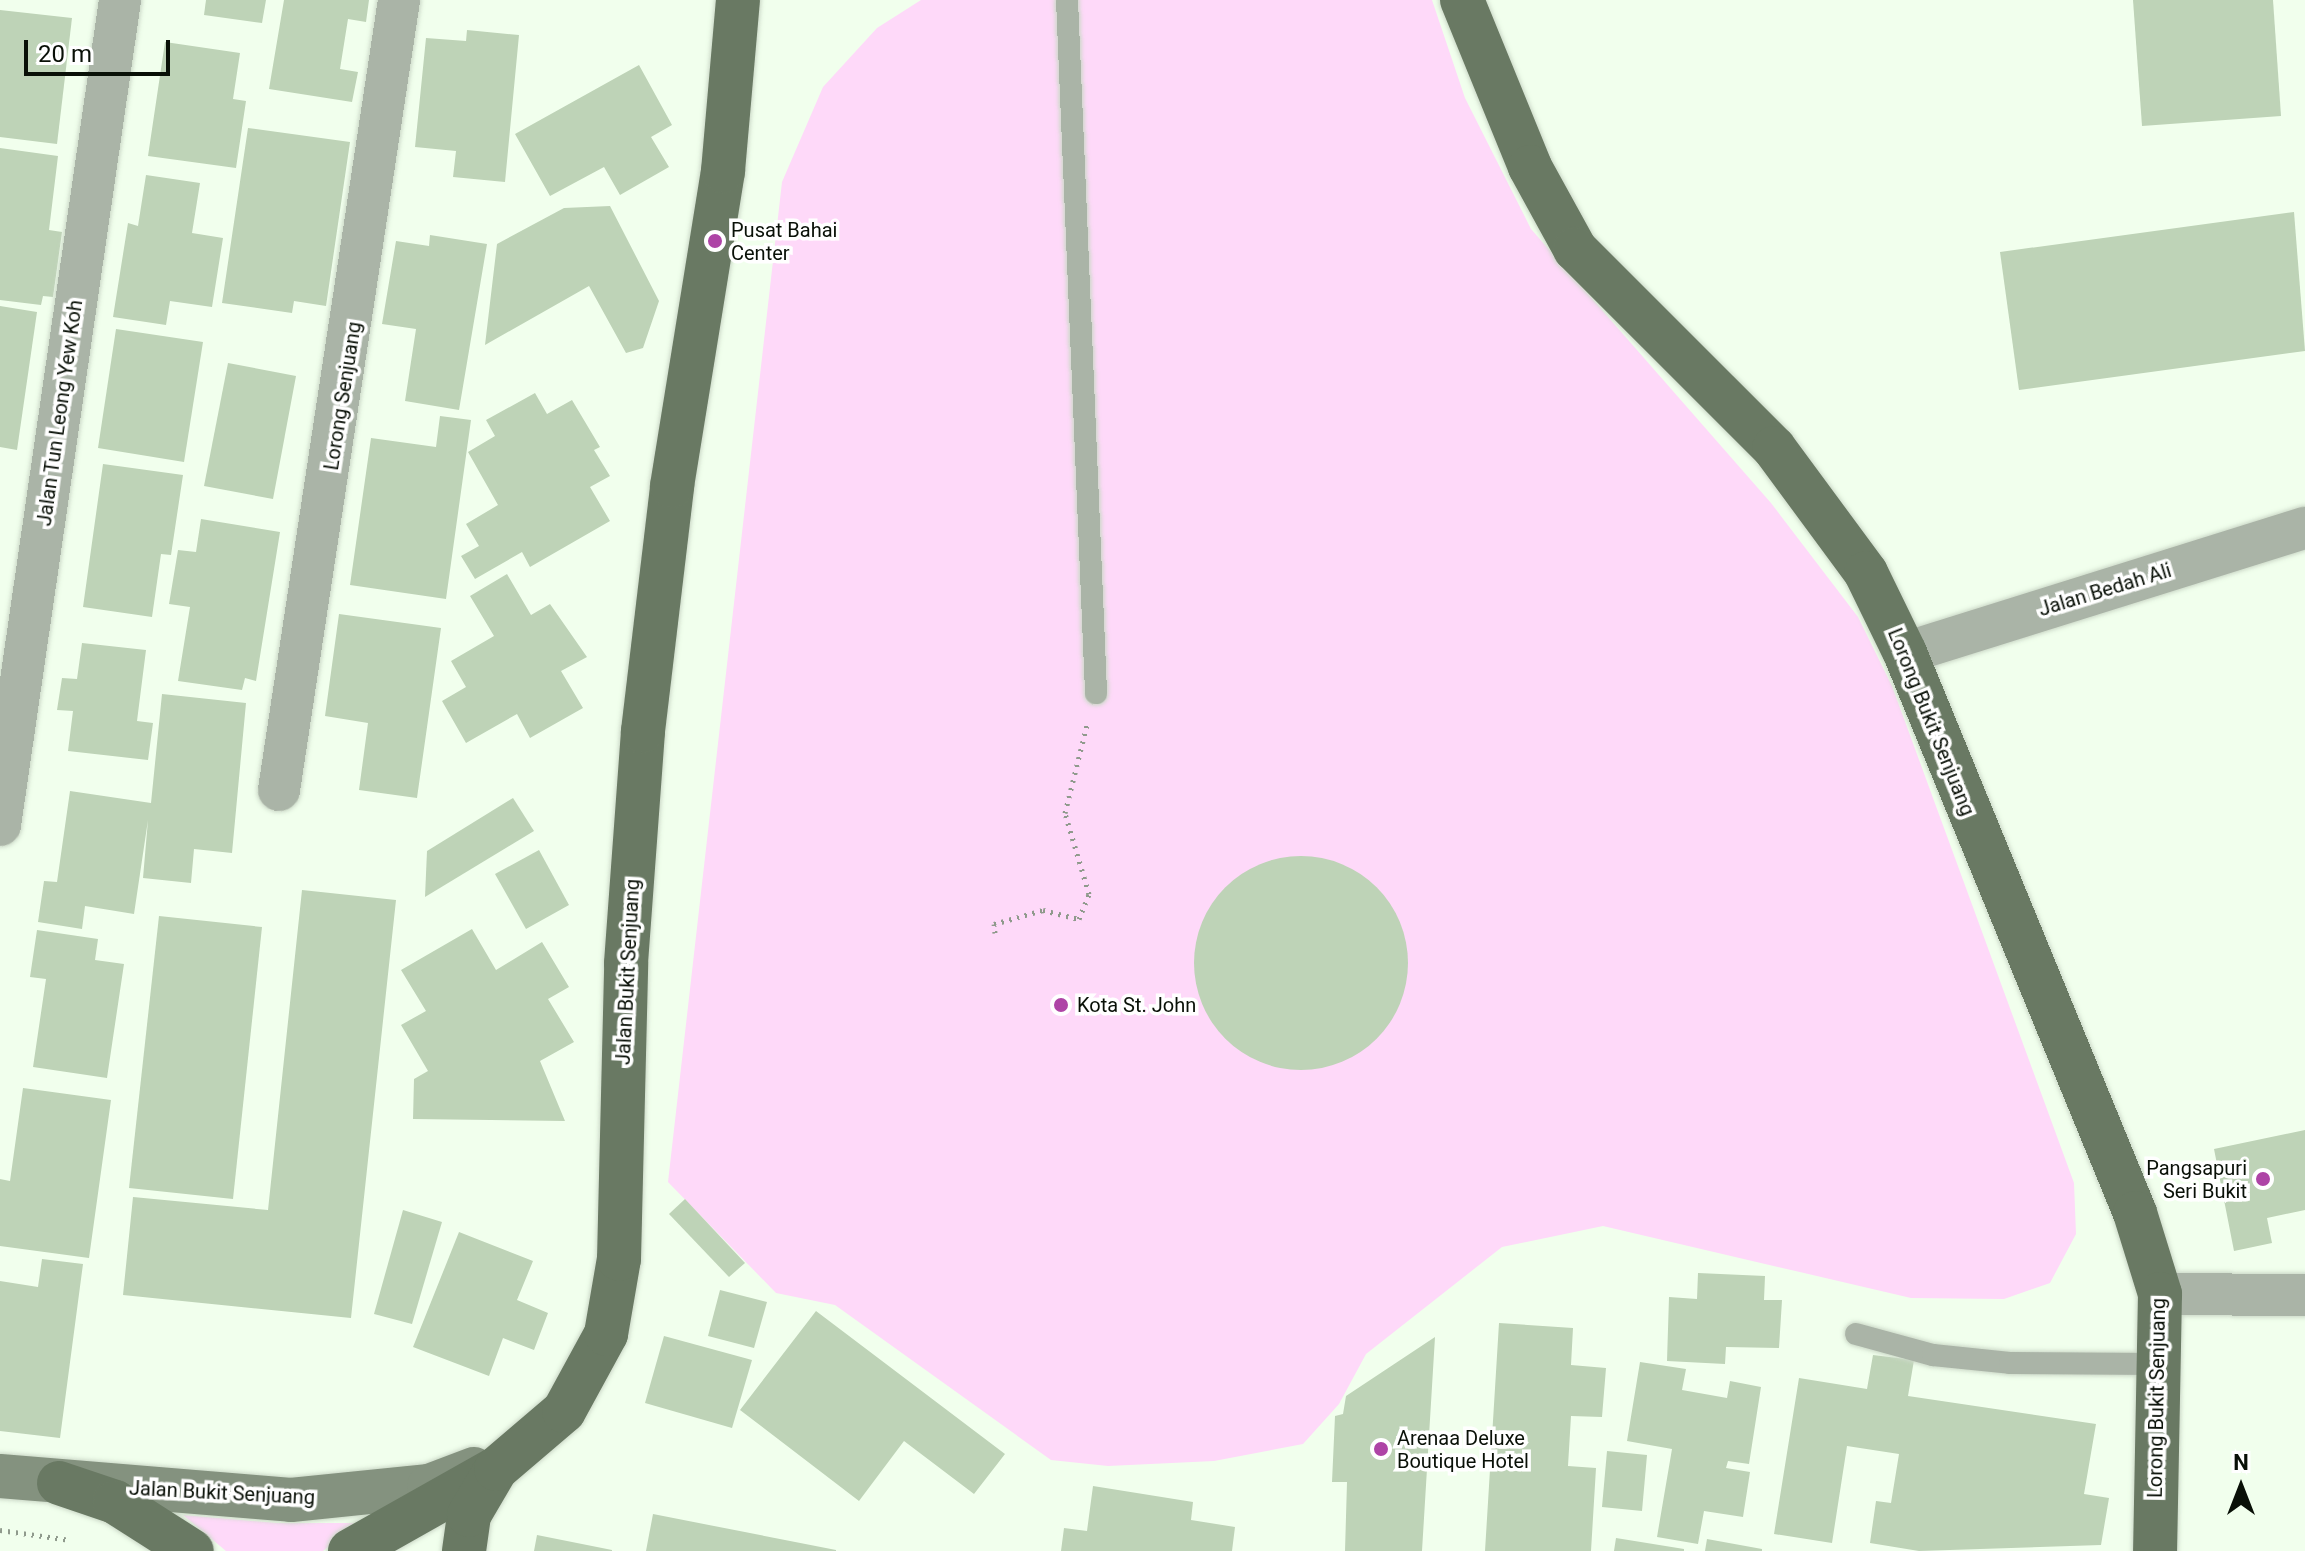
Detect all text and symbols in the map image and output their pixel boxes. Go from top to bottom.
scale bar [28,24,174,74]
text: 20 m [38,40,92,68]
place label: Pusat Bahai Center [731,218,837,265]
marker: Pusat Bahai Center [706,232,724,250]
street label: Jalan Tun Leong Yew Koh [32,298,88,528]
street label: Lorong Senjuang [319,320,367,472]
street label: Jalan Bedah Ali [2036,558,2174,622]
street label: Lorong Bukit Senjuang [1882,625,1980,819]
street label: Jalan Bukit Senjuang [611,878,645,1066]
place label: Kota St. John [1077,993,1196,1017]
marker: Kota St. John [1052,996,1070,1014]
place label: Pangsapuri Seri Bukit [2146,1156,2247,1203]
marker: Pangsapuri Seri Bukit [2254,1170,2272,1188]
street label: Lorong Bukit Senjuang [2143,1298,2171,1498]
place label: Arenaa Deluxe Boutique Hotel [1397,1426,1529,1473]
marker: Arenaa Deluxe Boutique Hotel [1372,1440,1390,1458]
north arrow [2201,1447,2281,1527]
text: N [2233,1450,2249,1475]
street label: Jalan Bukit Senjuang [128,1476,316,1510]

